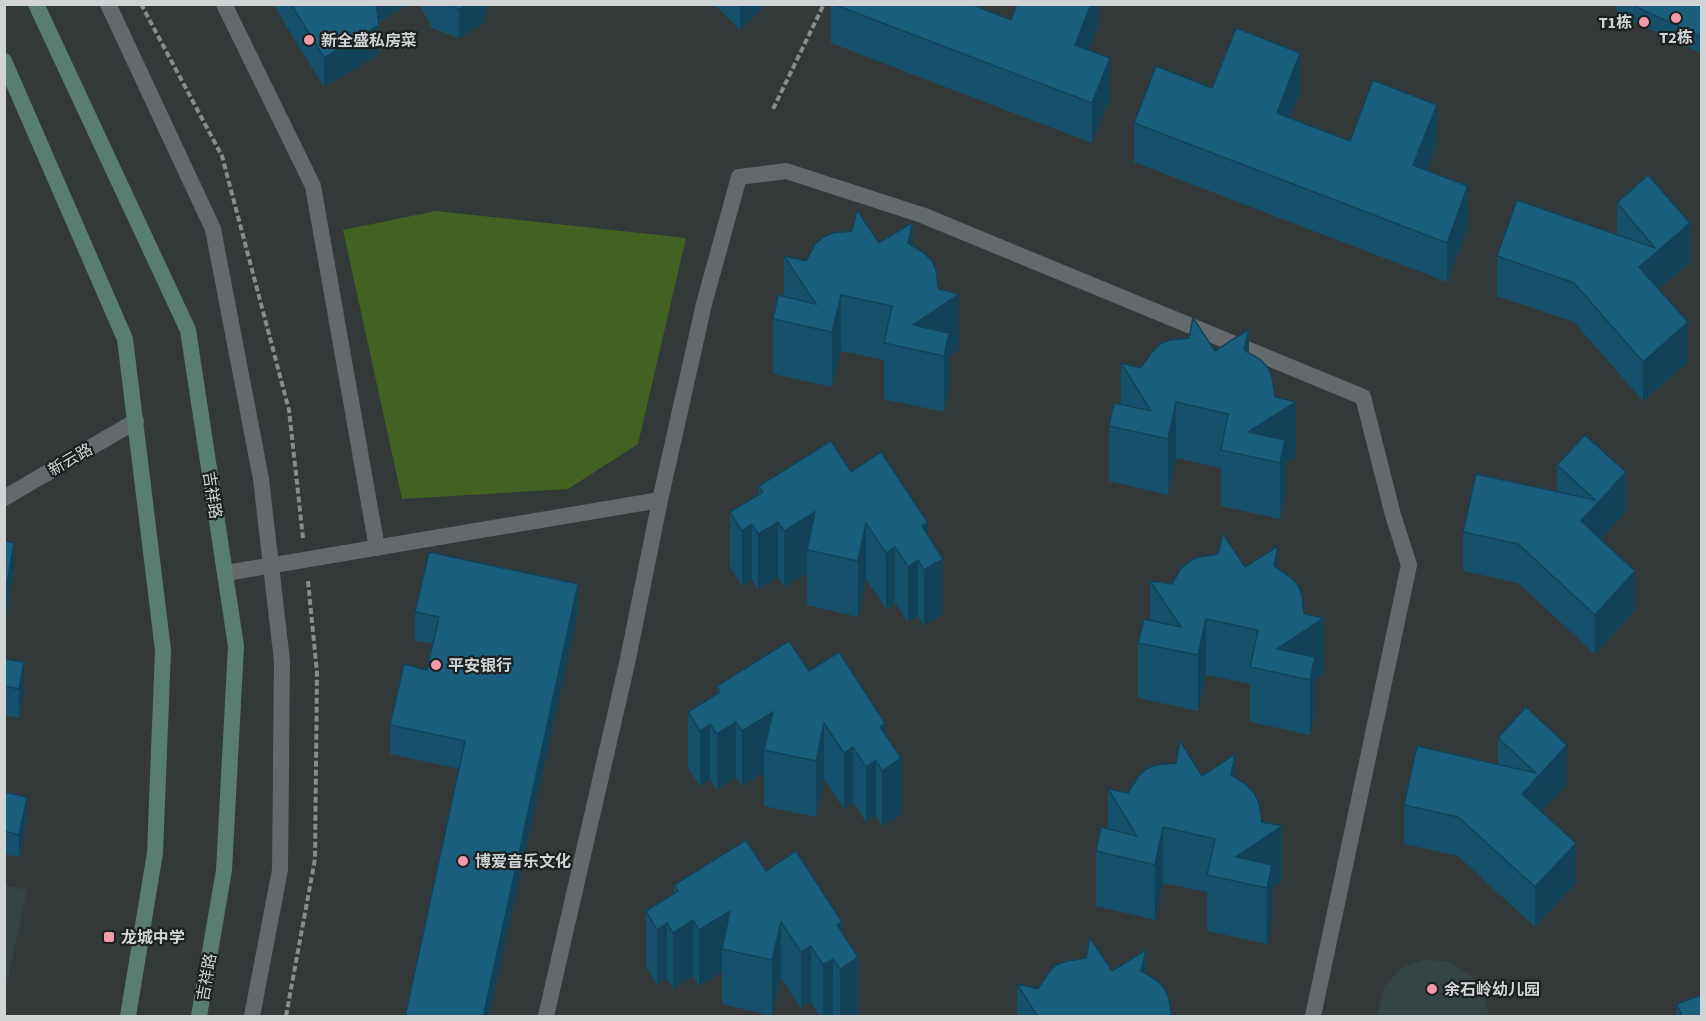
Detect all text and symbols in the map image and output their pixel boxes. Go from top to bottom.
marker: T2栋 [1669,11,1683,25]
place label: T1栋 [1599,12,1632,34]
marker: T1栋 [1637,15,1651,29]
place label: T2栋 [1659,27,1693,49]
place label: 新全盛私房菜 [321,30,417,52]
marker: 新全盛私房菜 [302,33,316,47]
street label: 新云路 [44,438,97,481]
street label: 吉祥路 [197,470,227,521]
place label: 平安银行 [448,655,512,677]
marker: 平安银行 [429,658,443,672]
place label: 博爱音乐文化 [475,851,571,873]
marker: 博爱音乐文化 [456,854,470,868]
place label: 龙城中学 [121,927,185,949]
marker: 龙城中学 [102,930,116,944]
street label: 吉祥路 [192,952,222,1003]
place label: 余石岭幼儿园 [1444,979,1540,1001]
marker: 余石岭幼儿园 [1425,982,1439,996]

